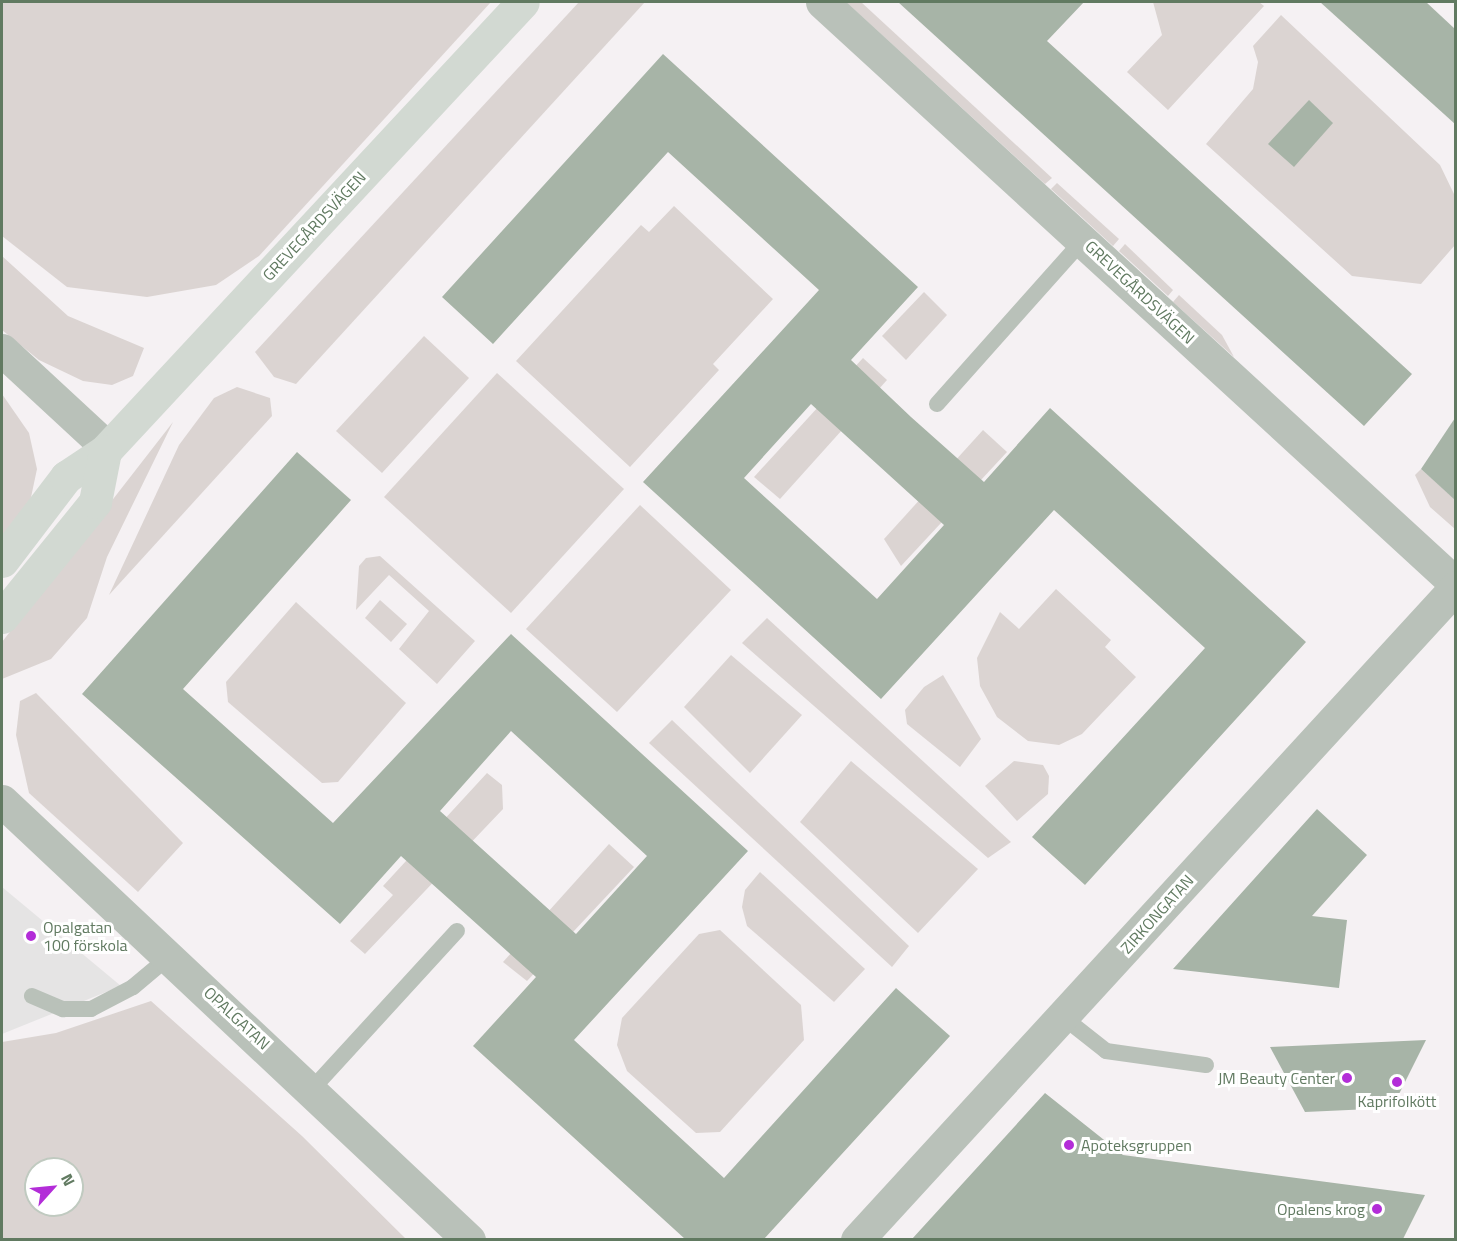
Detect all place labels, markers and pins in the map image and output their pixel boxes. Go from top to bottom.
place label: Opalgatan 100 förskola [43,917,128,955]
marker: Opalgatan 100 förskola [24,929,38,943]
place label: JM Beauty Center [1218,1068,1335,1088]
marker: JM Beauty Center [1340,1071,1354,1085]
marker: Kaprifolkött [1390,1075,1404,1089]
place label: Kaprifolkött [1358,1091,1436,1111]
place label: Apoteksgruppen [1081,1135,1192,1155]
marker: Apoteksgruppen [1062,1138,1076,1152]
place label: Opalens krog [1277,1199,1365,1219]
marker: Opalens krog [1370,1202,1384,1216]

